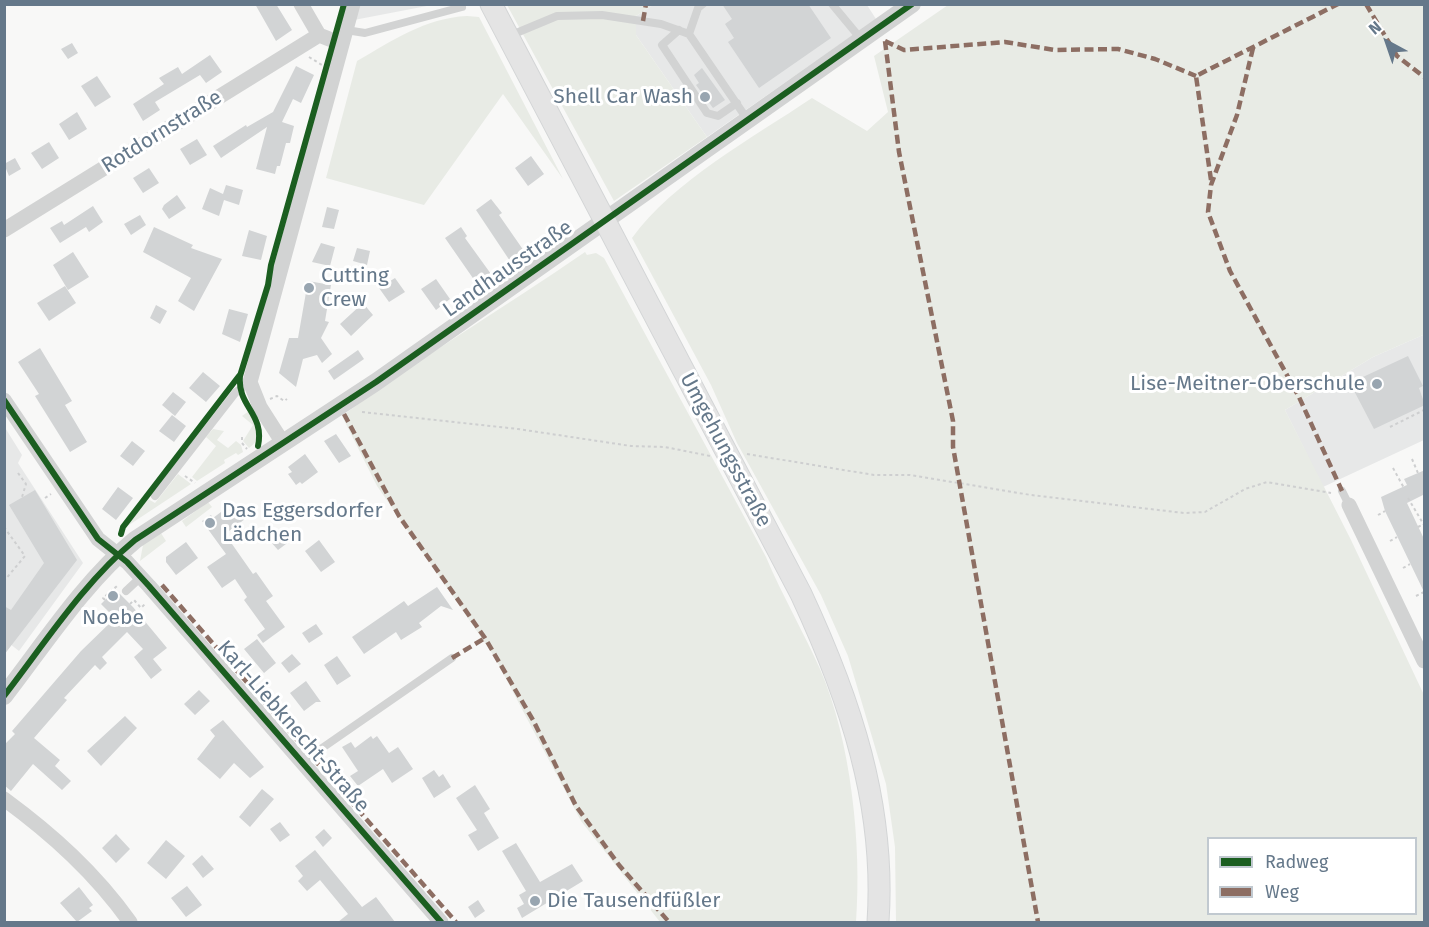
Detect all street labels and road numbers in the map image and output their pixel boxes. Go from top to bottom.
street label: Rotdornstraße [97,85,227,179]
street label: Landhausstraße [438,215,578,323]
street label: Umgehungsstraße [674,368,776,532]
street label: Karl-Liebknecht-Straße [212,636,374,818]

